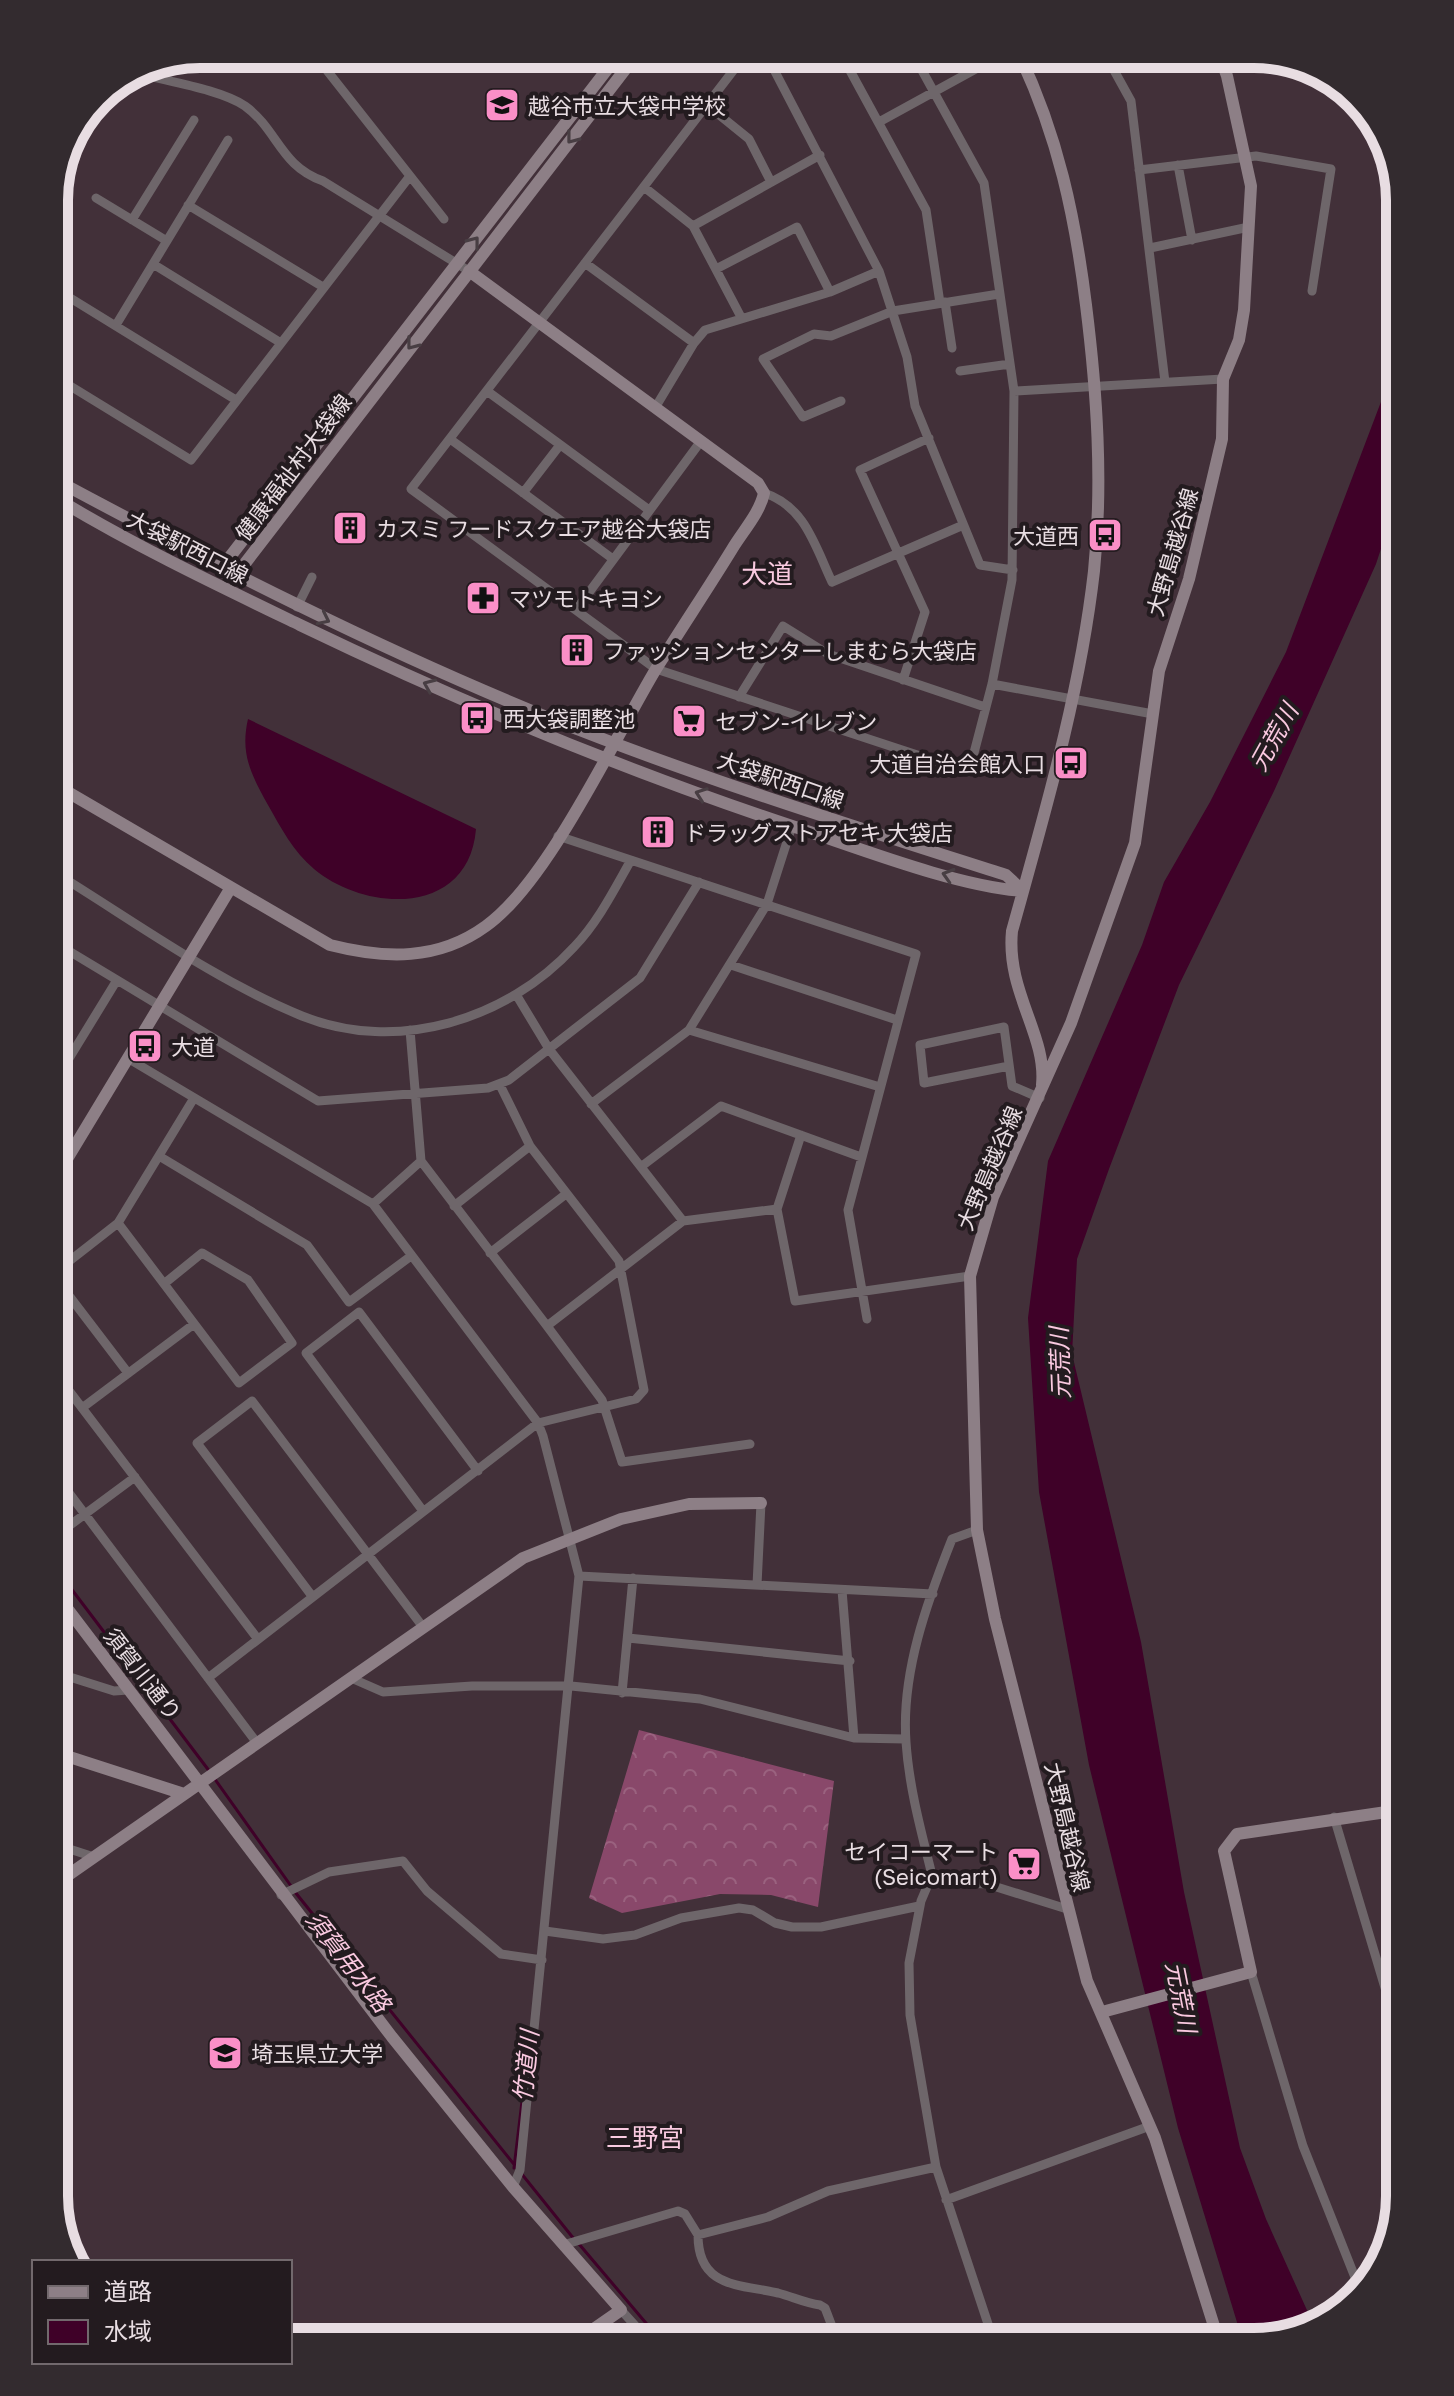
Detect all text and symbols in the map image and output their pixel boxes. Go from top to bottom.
school or university icon: 越谷市立大袋中学校 [483,86,521,124]
place label: 越谷市立大袋中学校 [528,92,726,119]
one-way arrow [567,129,581,144]
one-way arrow [464,236,478,251]
one-way arrow [408,335,422,349]
street label: 健康福祉村大袋線 [229,389,357,545]
street label: 大野島越谷線 [1141,485,1203,619]
street label: 大袋駅西口線 [123,505,253,589]
building icon: カスミ フードスクエア越谷大袋店 [331,509,369,547]
place label: カスミ フードスクエア越谷大袋店 [376,515,712,542]
bus stop icon: 大道西 [1086,516,1124,554]
place label: 大道西 [1013,522,1079,549]
district label: 大道 [741,558,793,589]
pharmacy icon: マツモトキヨシ [464,579,502,617]
place label: マツモトキヨシ [509,585,663,612]
one-way arrow [315,609,330,625]
building icon: ファッションセンターしまむら大袋店 [558,631,596,669]
place label: ファッションセンターしまむら大袋店 [603,637,977,664]
one-way arrow [422,679,437,695]
water label: 元荒川 [1243,696,1305,776]
bus stop icon: 西大袋調整池 [458,699,496,737]
supermarket icon: セブン-イレブン [670,702,708,740]
place label: 西大袋調整池 [503,705,635,732]
place label: セブン-イレブン [715,708,877,735]
bus stop icon: 大道自治会館入口 [1052,744,1090,782]
street label: 大袋駅西口線 [714,746,848,814]
place label: 大道自治会館入口 [869,750,1045,777]
one-way arrow [694,787,708,803]
building icon: ドラッグストアセキ 大袋店 [639,813,677,851]
place label: ドラッグストアセキ 大袋店 [684,819,953,846]
one-way arrow [941,868,955,884]
bus stop icon: 大道 [126,1027,164,1065]
place label: 大道 [171,1033,215,1060]
street label: 大野島越谷線 [951,1102,1027,1234]
water label: 元荒川 [1043,1324,1075,1399]
street label: 須賀川通り [98,1622,188,1726]
street label: 大野島越谷線 [1040,1760,1096,1894]
place label: セイコーマート (Seicomart) [844,1838,998,1890]
supermarket icon: セイコーマート (Seicomart) [1005,1845,1043,1883]
water label: 須賀用水路 [301,1905,399,2019]
water label: 元荒川 [1161,1959,1204,2038]
water label: 竹道川 [507,2026,543,2103]
school or university icon: 埼玉県立大学 [206,2034,244,2072]
place label: 埼玉県立大学 [251,2040,383,2067]
district label: 三野宮 [606,2122,684,2153]
legend [32,2260,292,2364]
text: 道路 [104,2276,152,2305]
text: 水域 [104,2316,152,2345]

